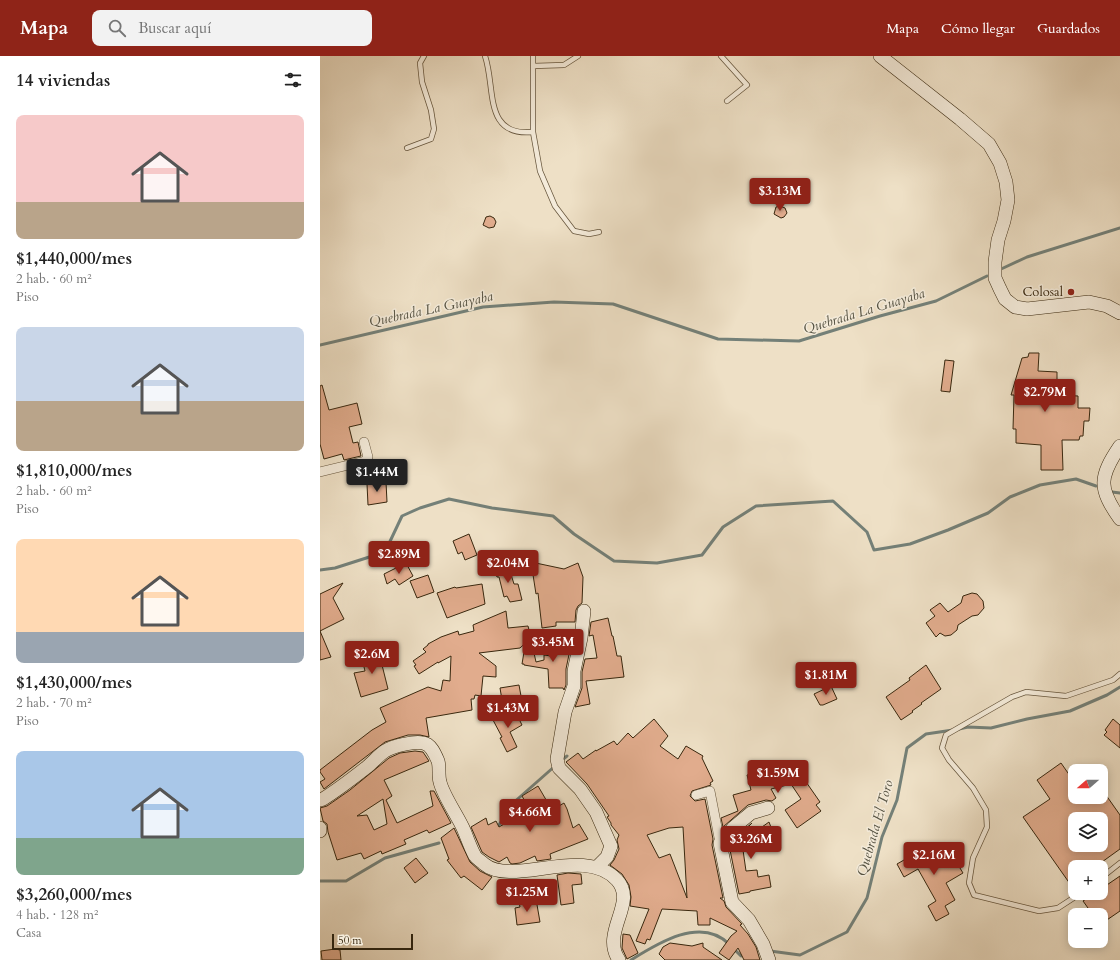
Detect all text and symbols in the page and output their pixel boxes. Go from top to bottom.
search box [92,10,372,46]
text: Mapa [20,15,68,41]
icon: search [106,17,128,39]
text: Buscar aquí [138,18,211,38]
text: Mapa [886,19,919,38]
text: Cómo llegar [941,19,1015,38]
text: Guardados [1037,19,1100,38]
text: 14 viviendas [16,69,110,92]
icon: filters [282,69,304,91]
icon: home [124,141,196,213]
pin: $3.13M [747,178,813,212]
text: $3.13M [758,182,802,200]
text: $1,440,000/mes [16,247,132,270]
text: 2 hab. · 60 m² [16,270,92,288]
water label: Quebrada La Guayaba [801,283,927,339]
place label: Colosal [1022,283,1064,301]
water label: Quebrada La Guayaba [367,287,495,331]
marker: Colosal [1066,287,1076,297]
text: Piso [16,288,39,306]
icon: home [124,353,196,425]
pin: $2.79M [1012,379,1078,413]
text: $2.79M [1023,383,1067,401]
text: $1,810,000/mes [16,459,132,482]
pin: $1.44M [344,459,410,493]
text: $1.44M [355,463,399,481]
text: 2 hab. · 60 m² [16,482,92,500]
text: Piso [16,500,39,518]
pin: $2.89M [366,541,432,575]
text: $2.89M [377,545,421,563]
pin: $2.04M [475,550,541,584]
text: $2.04M [486,554,530,572]
icon: home [124,565,196,637]
pin: $3.45M [520,629,586,663]
text: $3.45M [531,633,575,651]
pin: $2.6M [344,641,400,675]
text: $2.6M [354,645,390,663]
pin: $1.81M [793,662,859,696]
text: $1.81M [804,666,848,684]
text: $1,430,000/mes [16,671,132,694]
text: 2 hab. · 70 m² [16,694,92,712]
pin: $1.43M [475,695,541,729]
text: $1.43M [486,699,530,717]
text: Piso [16,712,39,730]
pin: $1.59M [745,760,811,794]
text: $1.59M [756,764,800,782]
north arrow [1068,764,1108,804]
map controls [1068,764,1108,948]
icon: home [124,777,196,849]
water label: Quebrada El Toro [852,777,898,878]
pin: $4.66M [497,799,563,833]
text: $4.66M [508,803,552,821]
button: layers [1068,812,1108,852]
pin: $3.26M [718,826,784,860]
text: $3.26M [729,830,773,848]
pin: $2.16M [901,842,967,876]
text: $2.16M [912,846,956,864]
button: + [1068,860,1108,900]
pin: $1.25M [494,879,560,913]
text: $3,260,000/mes [16,883,132,906]
text: $1.25M [505,883,549,901]
text: 4 hab. · 128 m² [16,906,98,924]
button: − [1068,908,1108,948]
text: Casa [16,924,42,942]
scale bar [332,932,413,951]
text: 50 m [338,933,362,948]

